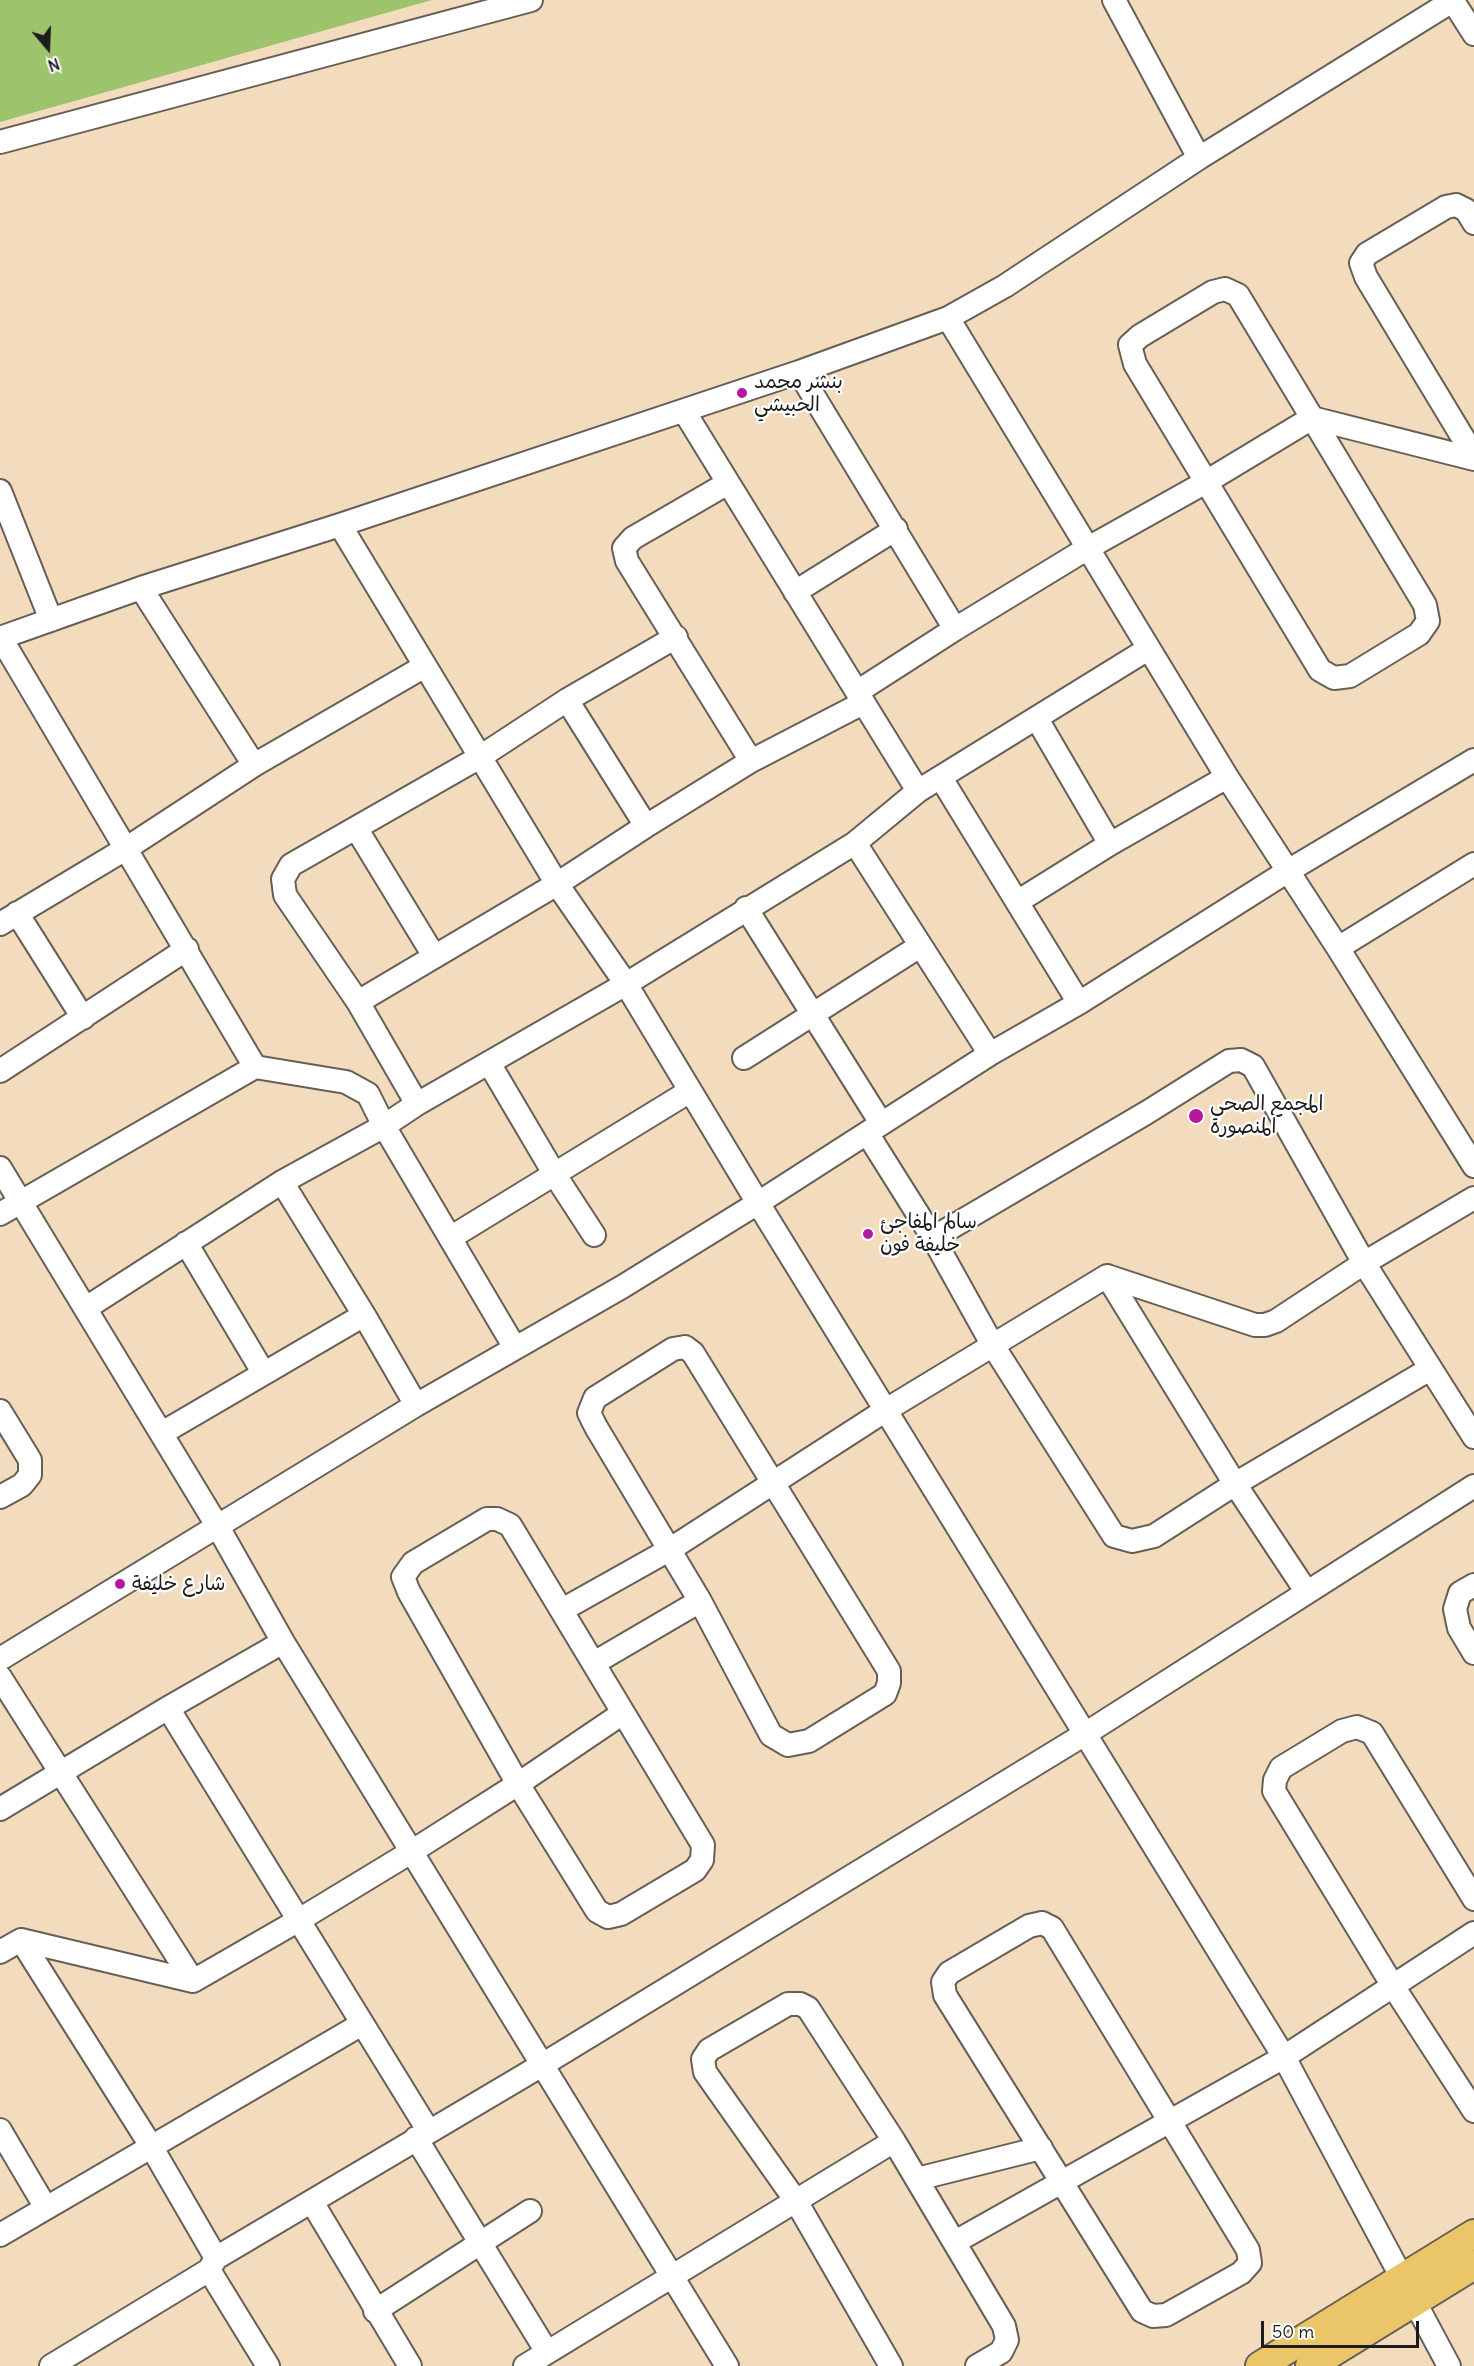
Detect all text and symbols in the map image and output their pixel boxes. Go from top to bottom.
north arrow [18,18,78,78]
text: N [45,54,62,76]
place label: بنشر محمد الحبيشي [754,370,843,417]
marker: بنشر محمد الحبيشي [735,386,749,400]
place label: المجمع الصحي المنصورة [1210,1092,1323,1139]
marker: المجمع الصحي المنصورة [1187,1107,1205,1125]
place label: سالم المفاجئ خليفة فون [880,1210,977,1257]
marker: سالم المفاجئ خليفة فون [861,1227,875,1241]
place label: شارع خليفة [132,1572,225,1596]
marker: شارع خليفة [113,1577,127,1591]
scale bar [1264,2309,1422,2347]
text: 50 m [1272,2320,1314,2343]

